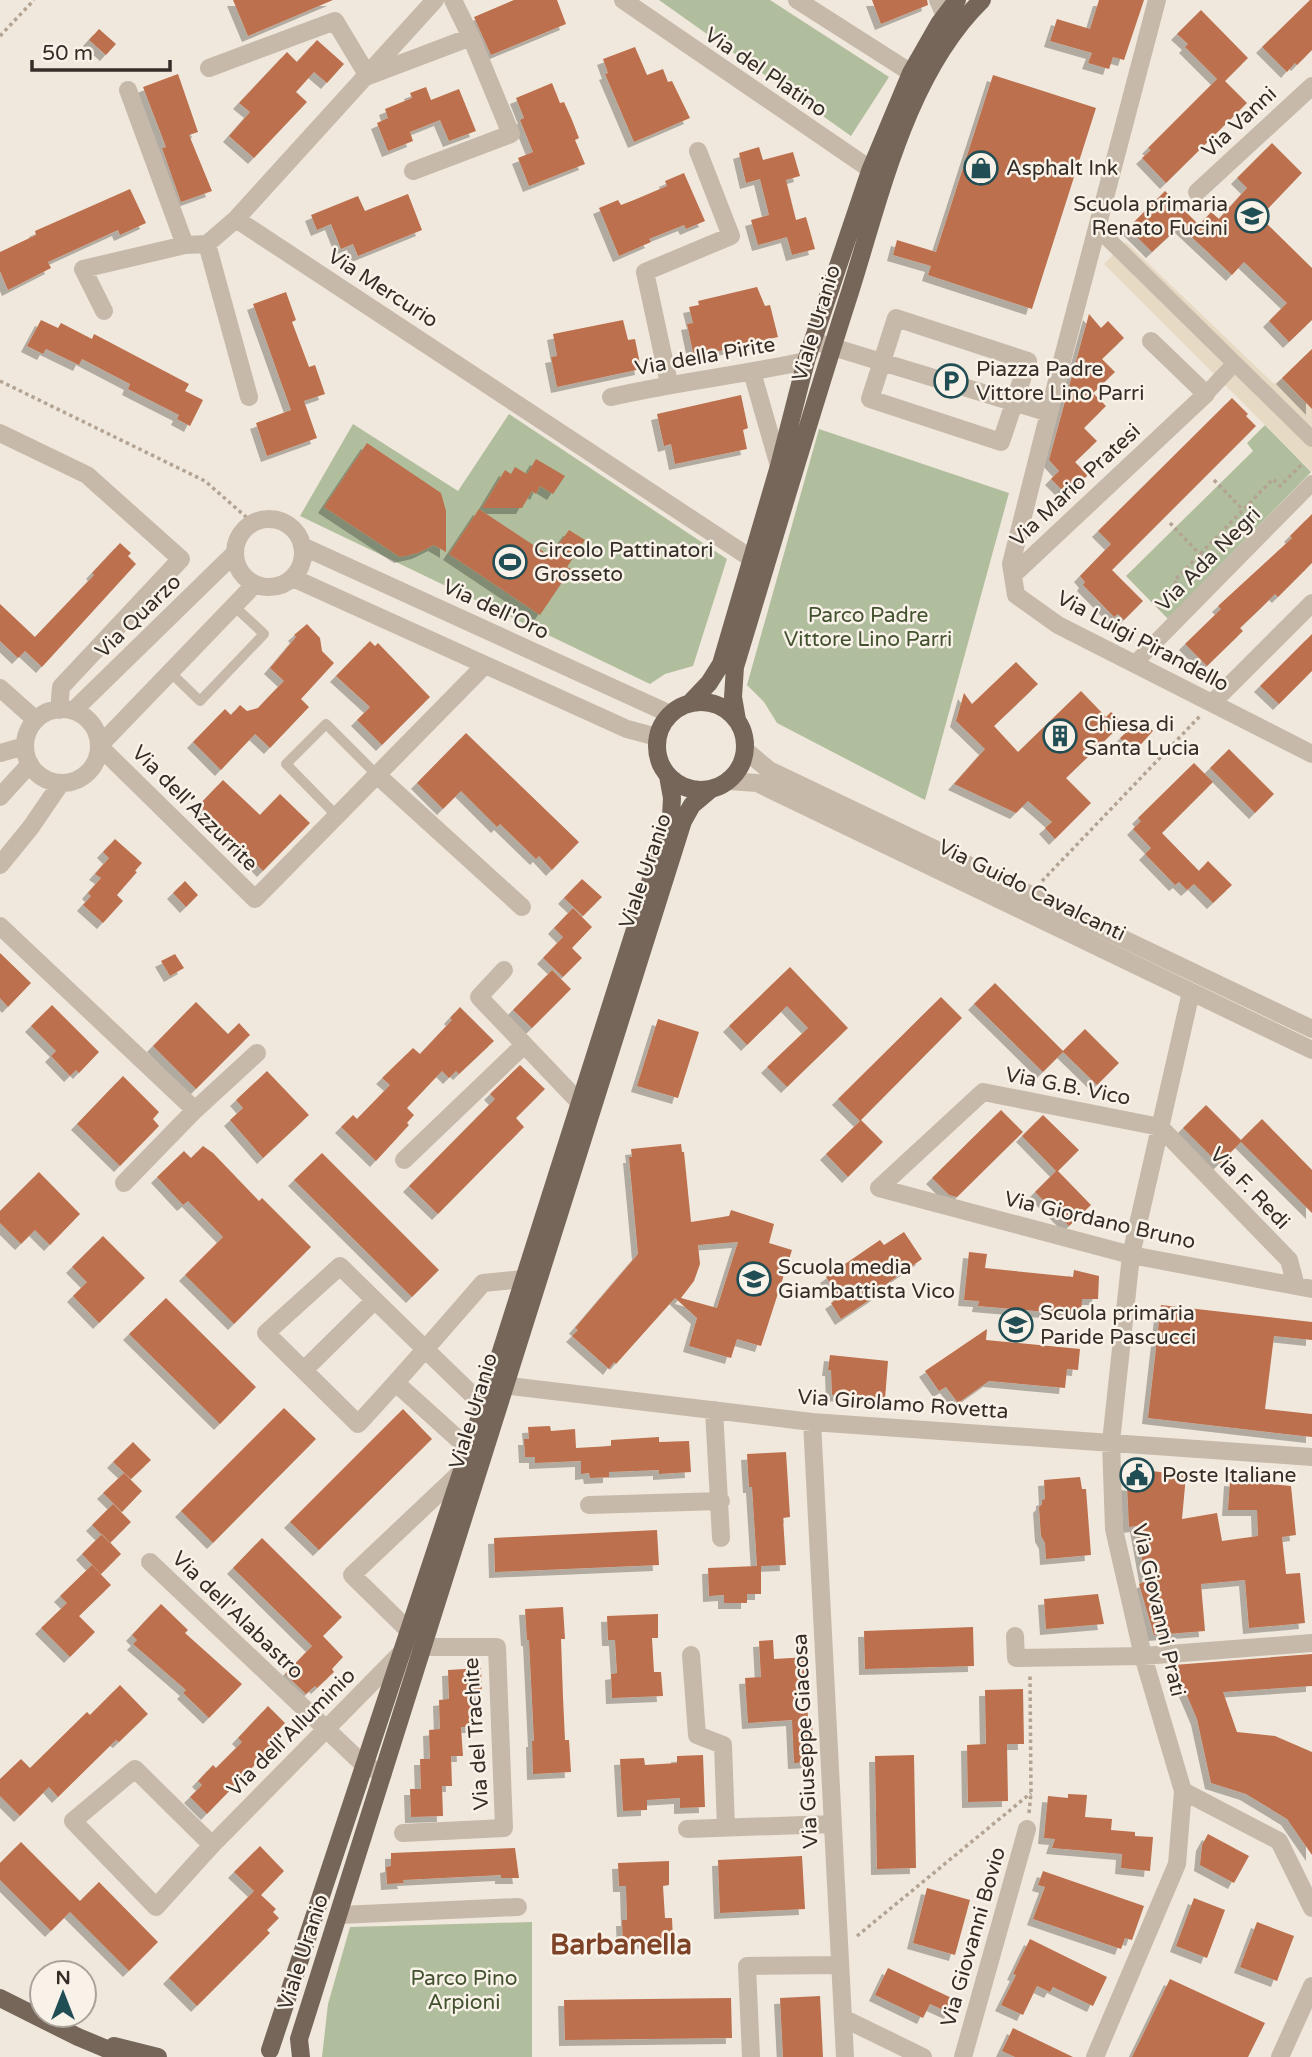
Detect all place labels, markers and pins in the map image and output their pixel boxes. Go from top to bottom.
shop icon: Asphalt Ink [962,149,1000,187]
place label: Asphalt Ink [1006,156,1118,181]
place label: Scuola primaria Renato Fucini [1073,192,1228,241]
school or university icon: Scuola primaria Renato Fucini [1233,197,1271,235]
place label: Piazza Padre Vittore Lino Parri [976,357,1144,406]
parking icon: Piazza Padre Vittore Lino Parri [932,362,970,400]
place label: Circolo Pattinatori Grosseto [534,538,714,587]
sports icon: Circolo Pattinatori Grosseto [491,543,529,581]
place label: Chiesa di Santa Lucia [1084,712,1200,761]
building icon: Chiesa di Santa Lucia [1041,717,1079,755]
place label: Scuola media Giambattista Vico [778,1255,955,1304]
school or university icon: Scuola media Giambattista Vico [735,1260,773,1298]
place label: Scuola primaria Paride Pascucci [1040,1301,1196,1350]
school or university icon: Scuola primaria Paride Pascucci [997,1306,1035,1344]
public building icon: Poste Italiane [1118,1456,1156,1494]
place label: Poste Italiane [1162,1463,1296,1488]

